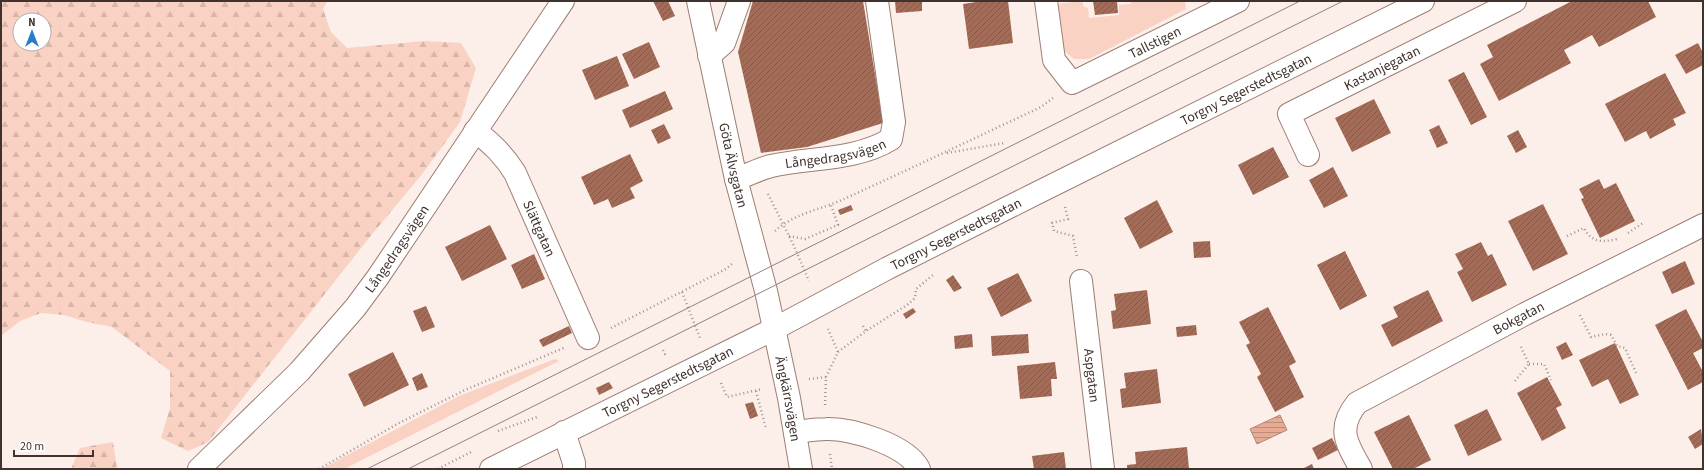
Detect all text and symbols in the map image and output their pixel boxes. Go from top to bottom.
north arrow [12,12,52,52]
text: N [28,15,36,30]
street label: Tallstigen [1126,22,1185,64]
street label: Kastanjegatan [1341,41,1424,96]
street label: Torgny Segerstedtsgatan [1177,49,1315,131]
street label: Göta Älvsgatan [713,121,752,210]
street label: Långedragsvägen [784,134,890,174]
street label: Torgny Segerstedtsgatan [887,193,1025,276]
street label: Slättgatan [517,197,560,260]
street label: Långedragsvägen [361,201,435,297]
street label: Bokgatan [1490,297,1548,340]
street label: Torgny Segerstedtsgatan [599,342,737,423]
street label: Aspgatan [1078,347,1104,404]
street label: Ängkärrsvägen [769,354,805,443]
scale bar [14,432,93,458]
text: 20 m [20,438,44,455]

